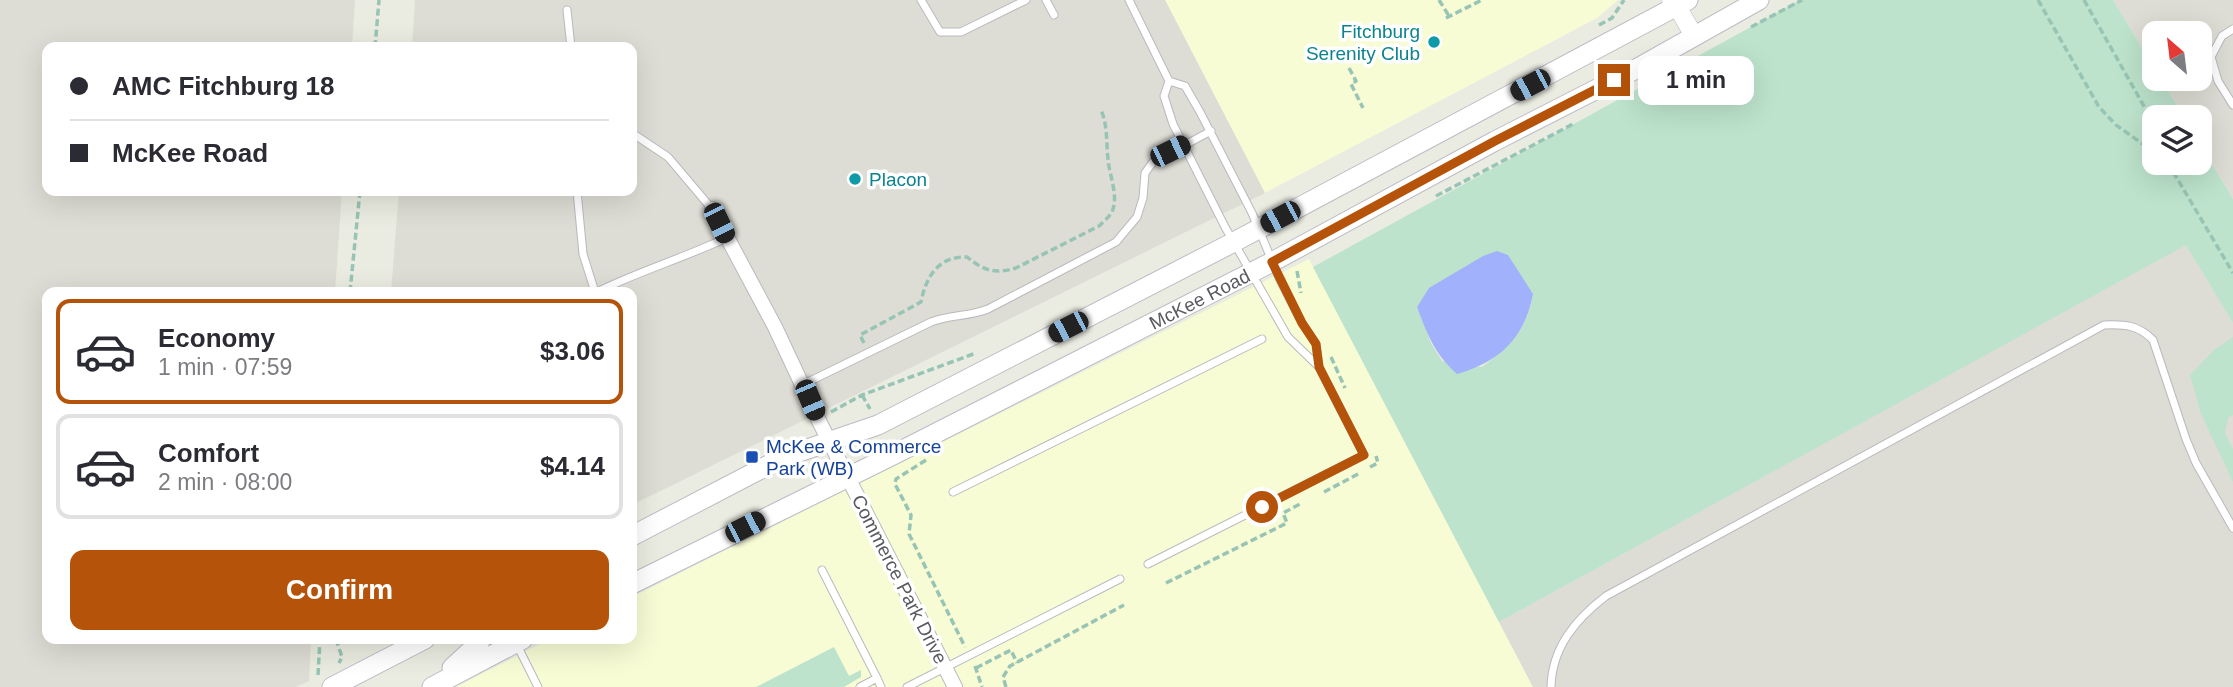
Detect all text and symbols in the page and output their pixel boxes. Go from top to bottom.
place label: Fitchburg Serenity Club [1306,21,1420,64]
north arrow [2142,21,2212,91]
map controls [2142,21,2212,175]
marker: Fitchburg Serenity Club [1426,34,1442,50]
callout: 1 min [1638,56,1754,104]
route end [1598,64,1630,96]
car [1507,66,1554,104]
text: 1 min [1666,67,1726,93]
text: AMC Fitchburg 18 [112,71,334,101]
button: layers [2142,105,2212,175]
car [1147,132,1194,170]
text: McKee Road [112,138,268,168]
place label: Placon [869,169,927,190]
marker: Placon [847,171,863,187]
car [1257,198,1304,236]
car [701,200,738,246]
street label: McKee Road [1146,265,1253,334]
car [1045,308,1092,346]
icon: car [74,320,137,383]
text: Economy [158,323,275,353]
text: $3.06 [540,336,605,366]
text: 1 min · 07:59 [158,354,292,380]
car [793,377,828,423]
icon: car [74,435,137,498]
place label: McKee & Commerce Park (WB) [766,436,941,479]
text: Comfort [158,438,259,468]
marker: McKee & Commerce Park (WB) [744,449,760,465]
text: $4.14 [540,451,605,481]
text: 2 min · 08:00 [158,469,292,495]
street label: Commerce Park Drive [848,491,951,667]
route start [1246,491,1278,523]
car [722,508,769,546]
button: Confirm [70,550,609,630]

